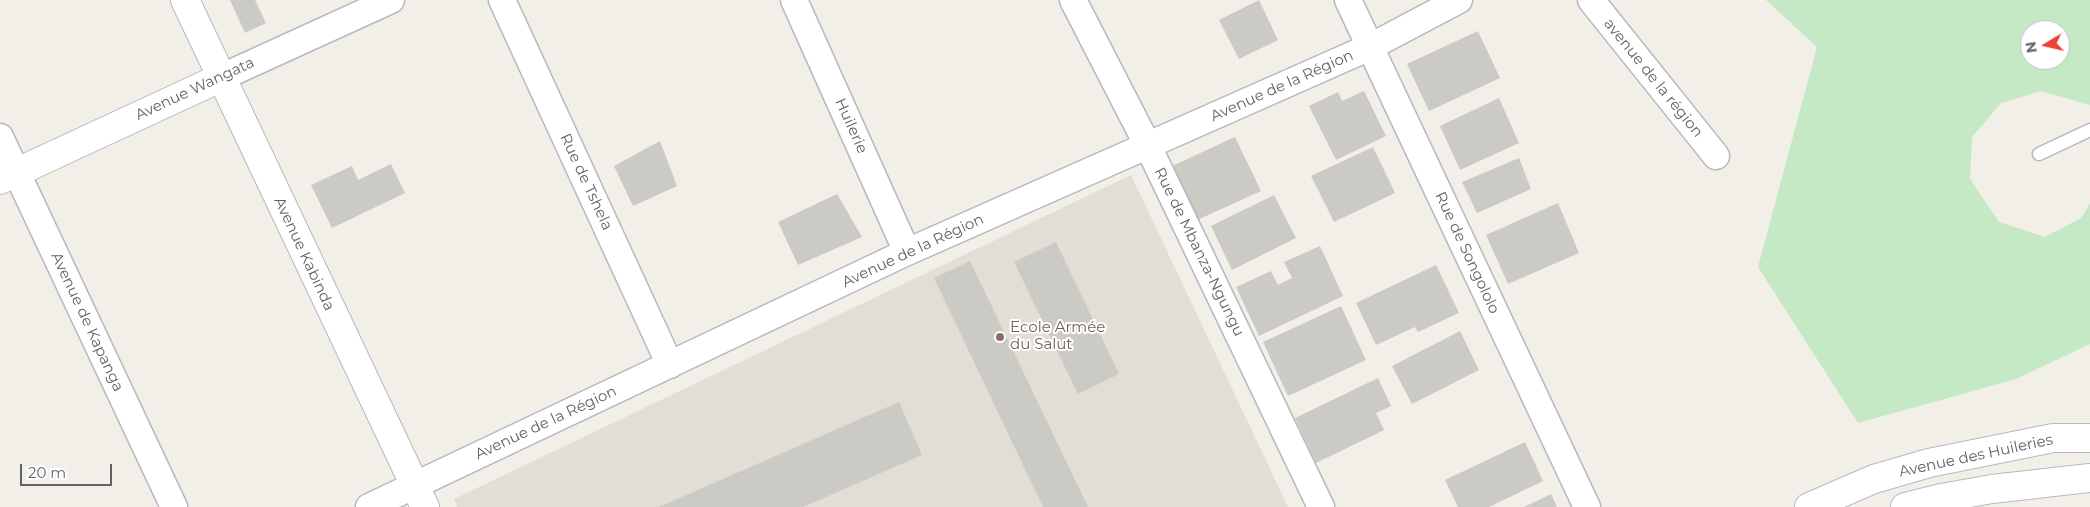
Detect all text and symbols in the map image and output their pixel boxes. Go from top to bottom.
street label: avenue de la région [1600,15,1706,141]
north arrow [2020,20,2070,70]
text: N [2021,40,2041,54]
street label: Avenue de la Région [1208,46,1356,126]
street label: Avenue Wangata [133,54,257,124]
street label: Huilerie [831,96,871,156]
street label: Rue de Tshela [556,131,616,233]
street label: Rue de Mbanza-Ngungu [1150,165,1248,339]
street label: Rue de Songololo [1431,189,1503,317]
street label: Avenue Kabinda [270,194,338,314]
street label: Avenue de la Région [839,210,987,292]
street label: Avenue de Kapanga [47,250,127,394]
place label: Ecole Armée du Salut [1010,319,1105,354]
marker: Ecole Armée du Salut [994,331,1006,343]
street label: Avenue de la Région [472,382,620,464]
street label: Avenue des Huileries [1897,431,2055,481]
scale bar [22,454,115,486]
text: 20 m [28,463,66,482]

